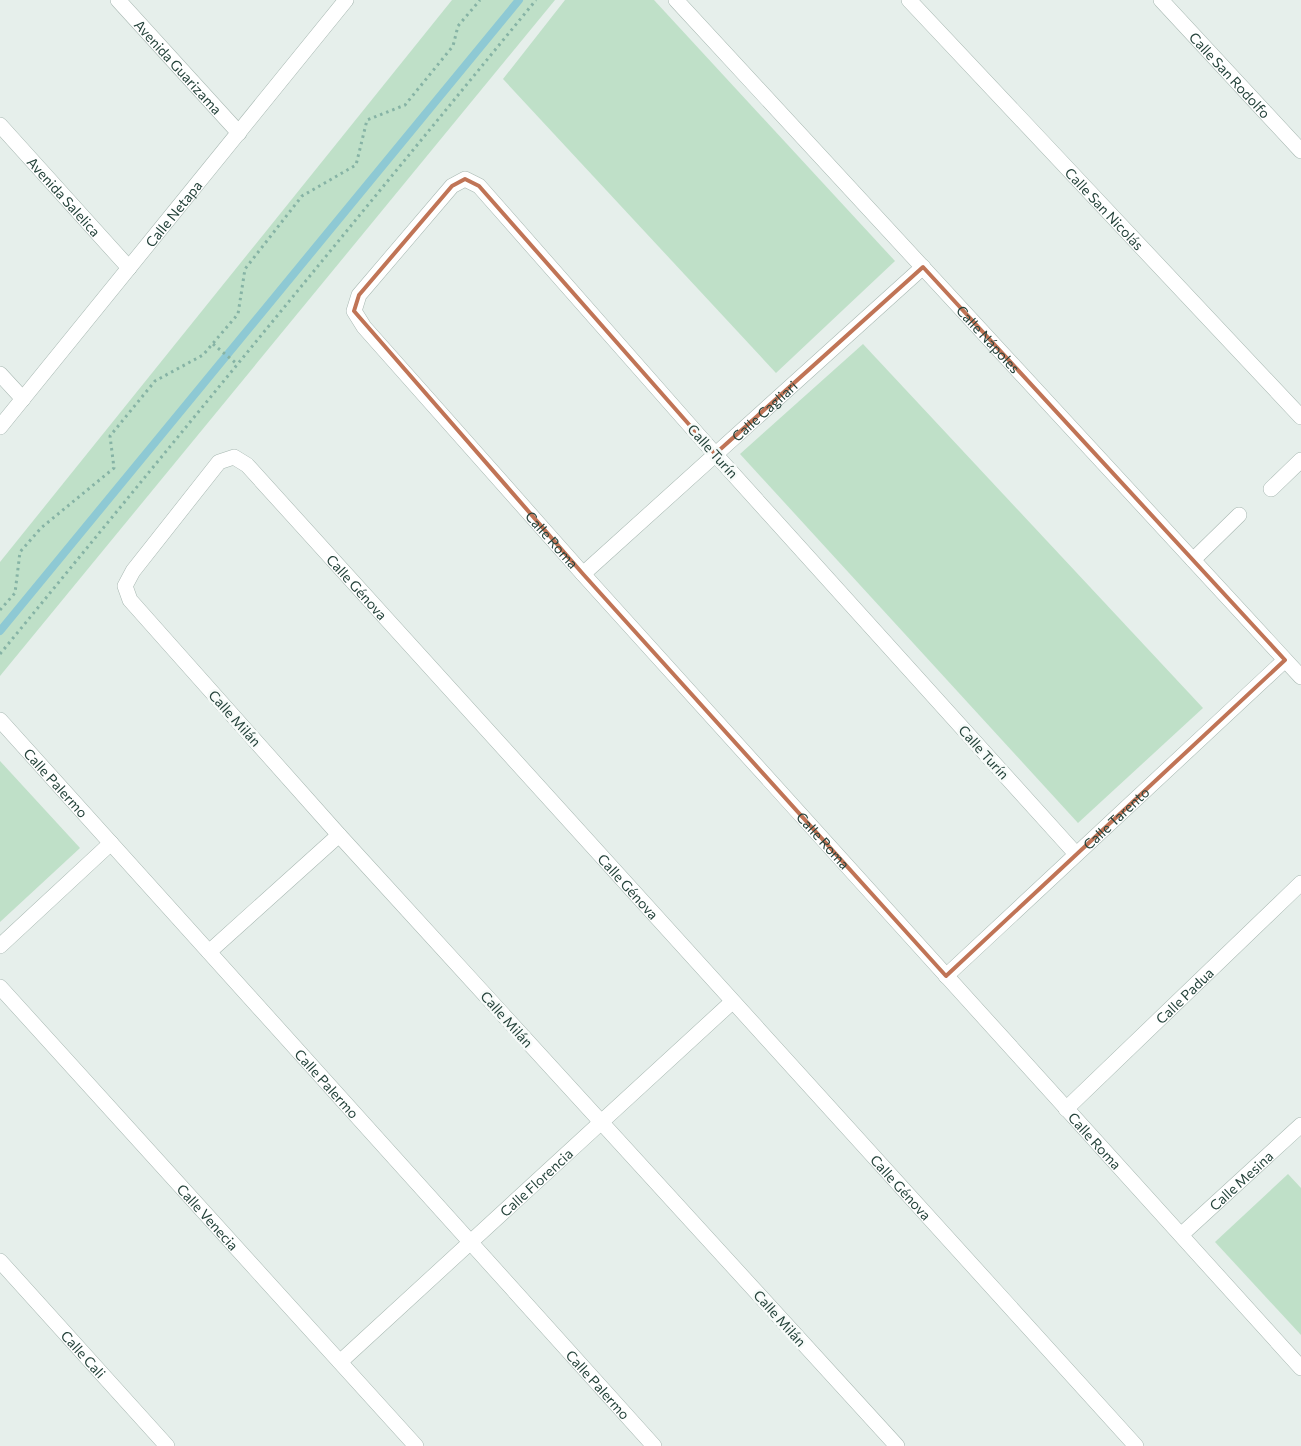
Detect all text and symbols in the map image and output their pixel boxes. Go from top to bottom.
street label: Avenida Guarizama [131,16,226,117]
street label: Calle San Rodolfo [1186,28,1274,121]
street label: Avenida Salelica [24,153,104,240]
street label: Calle San Nicolás [1062,164,1148,253]
street label: Calle Netapa [141,177,205,250]
street label: Calle Nápoles [953,301,1024,376]
street label: Calle Cagliari [728,377,800,444]
street label: Calle Turín [684,420,742,482]
street label: Calle Roma [522,507,582,572]
street label: Calle Génova [323,551,391,623]
street label: Calle Milán [205,686,265,750]
street label: Calle Turín [955,721,1013,783]
street label: Calle Palermo [21,744,92,821]
street label: Calle Tarento [1079,783,1152,853]
street label: Calle Roma [793,808,854,872]
street label: Calle Génova [595,850,663,922]
street label: Calle Padua [1152,964,1217,1027]
street label: Calle Milán [477,987,537,1051]
street label: Calle Palermo [292,1045,363,1121]
street label: Calle Roma [1065,1108,1125,1172]
street label: Calle Florencia [496,1144,576,1220]
street label: Calle Mesina [1205,1147,1276,1214]
street label: Calle Génova [867,1151,935,1223]
street label: Calle Venecia [174,1180,242,1253]
street label: Calle Milán [750,1286,810,1350]
street label: Calle Cali [58,1326,110,1381]
street label: Calle Palermo [563,1346,634,1422]

